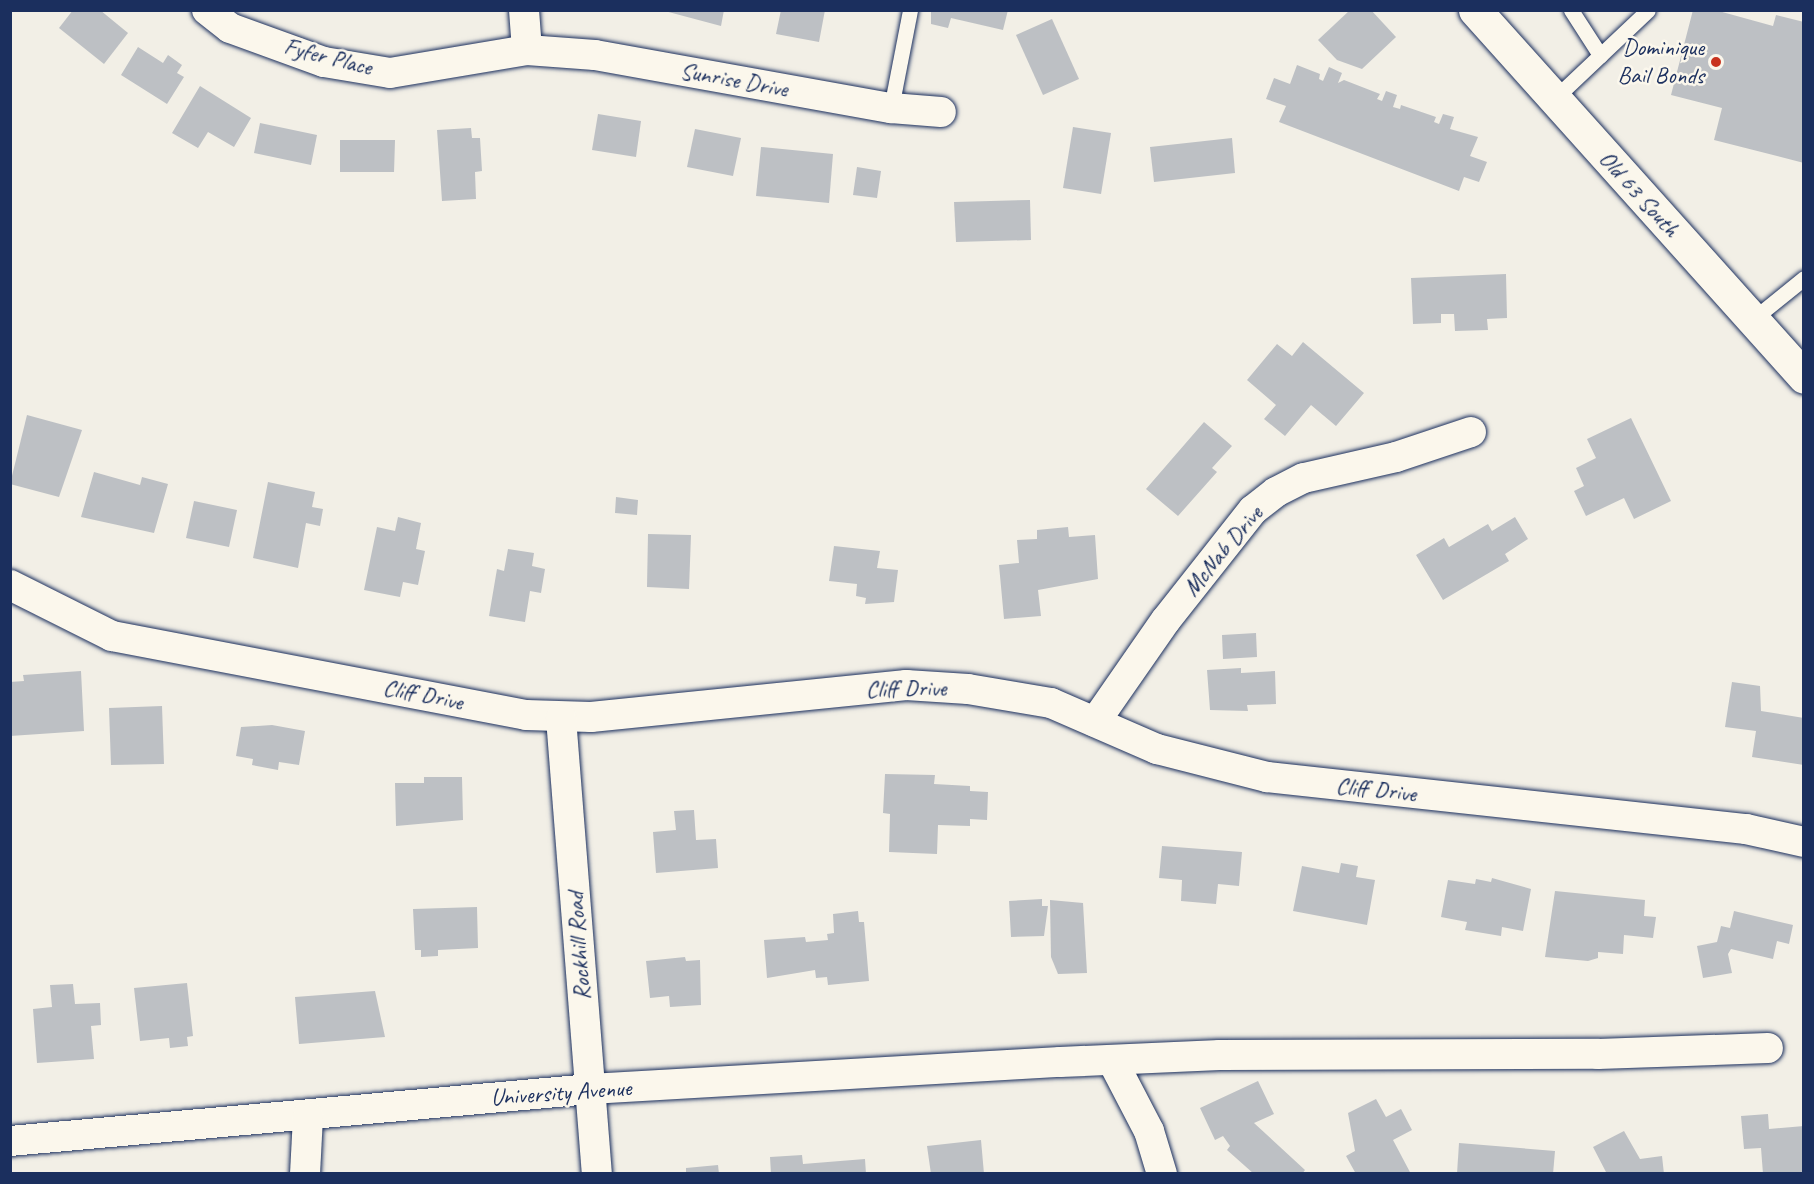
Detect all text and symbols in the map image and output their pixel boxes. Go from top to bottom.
street label: Fyfer Place [281,32,375,82]
place label: Dominique Bail Bonds [1617,34,1704,90]
marker: Dominique Bail Bonds [1709,55,1723,69]
street label: Sunrise Drive [678,56,790,104]
street label: Old 63 South [1593,145,1685,243]
street label: McNab Drive [1177,500,1269,602]
street label: Cliff Drive [381,673,465,717]
street label: Cliff Drive [865,674,947,704]
street label: Cliff Drive [1334,771,1418,809]
street label: Rockhill Road [561,891,597,1001]
street label: University Avenue [490,1074,632,1112]

